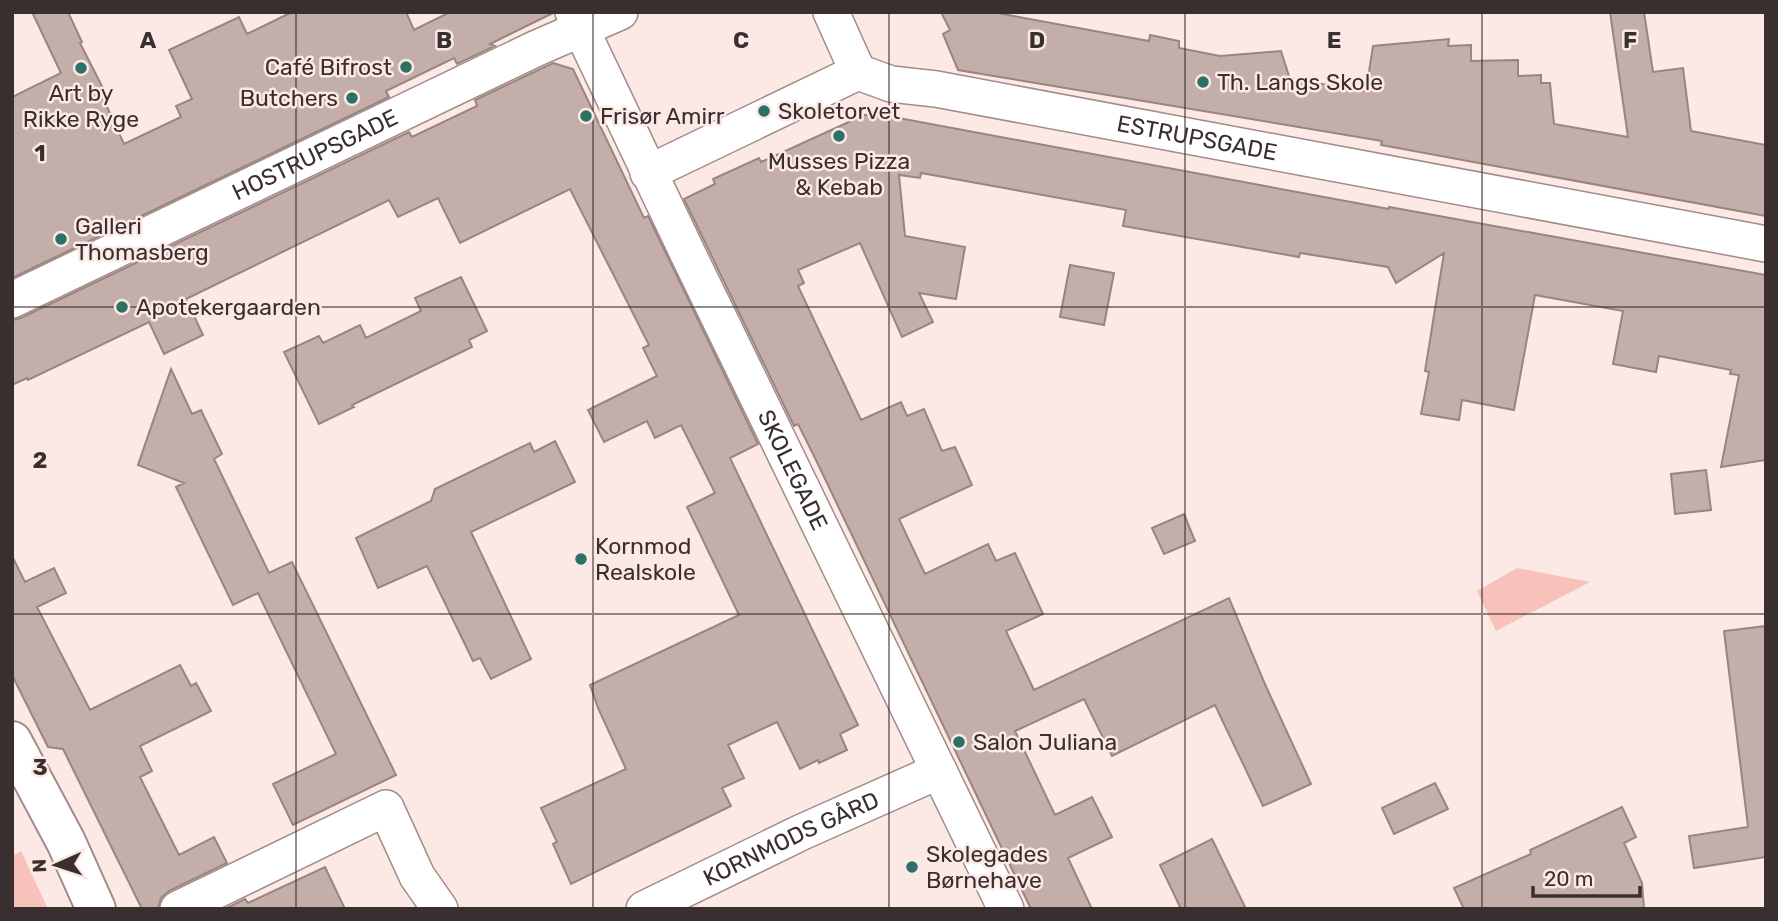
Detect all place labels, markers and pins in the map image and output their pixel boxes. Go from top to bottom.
place label: Café Bifrost [265,53,392,81]
marker: Café Bifrost [398,59,414,75]
marker: Art by Rikke Ryge [73,60,89,76]
place label: Th. Langs Skole [1217,68,1383,96]
marker: Th. Langs Skole [1195,74,1211,90]
place label: Art by Rikke Ryge [23,79,139,133]
place label: Butchers [240,84,338,112]
marker: Butchers [344,90,360,106]
place label: Skoletorvet [778,97,900,125]
place label: Frisør Amirr [600,102,725,130]
marker: Skoletorvet [756,103,772,119]
marker: Frisør Amirr [578,108,594,124]
marker: Musses Pizza & Kebab [831,128,847,144]
place label: Musses Pizza & Kebab [768,147,910,201]
place label: Galleri Thomasberg [75,212,209,266]
marker: Galleri Thomasberg [53,231,69,247]
place label: Apotekergaarden [136,293,321,321]
marker: Apotekergaarden [114,299,130,315]
place label: Kornmod Realskole [595,532,696,586]
marker: Kornmod Realskole [573,551,589,567]
place label: Salon Juliana [973,728,1117,756]
marker: Salon Juliana [951,734,967,750]
place label: Skolegades Børnehave [926,840,1048,894]
marker: Skolegades Børnehave [904,859,920,875]

